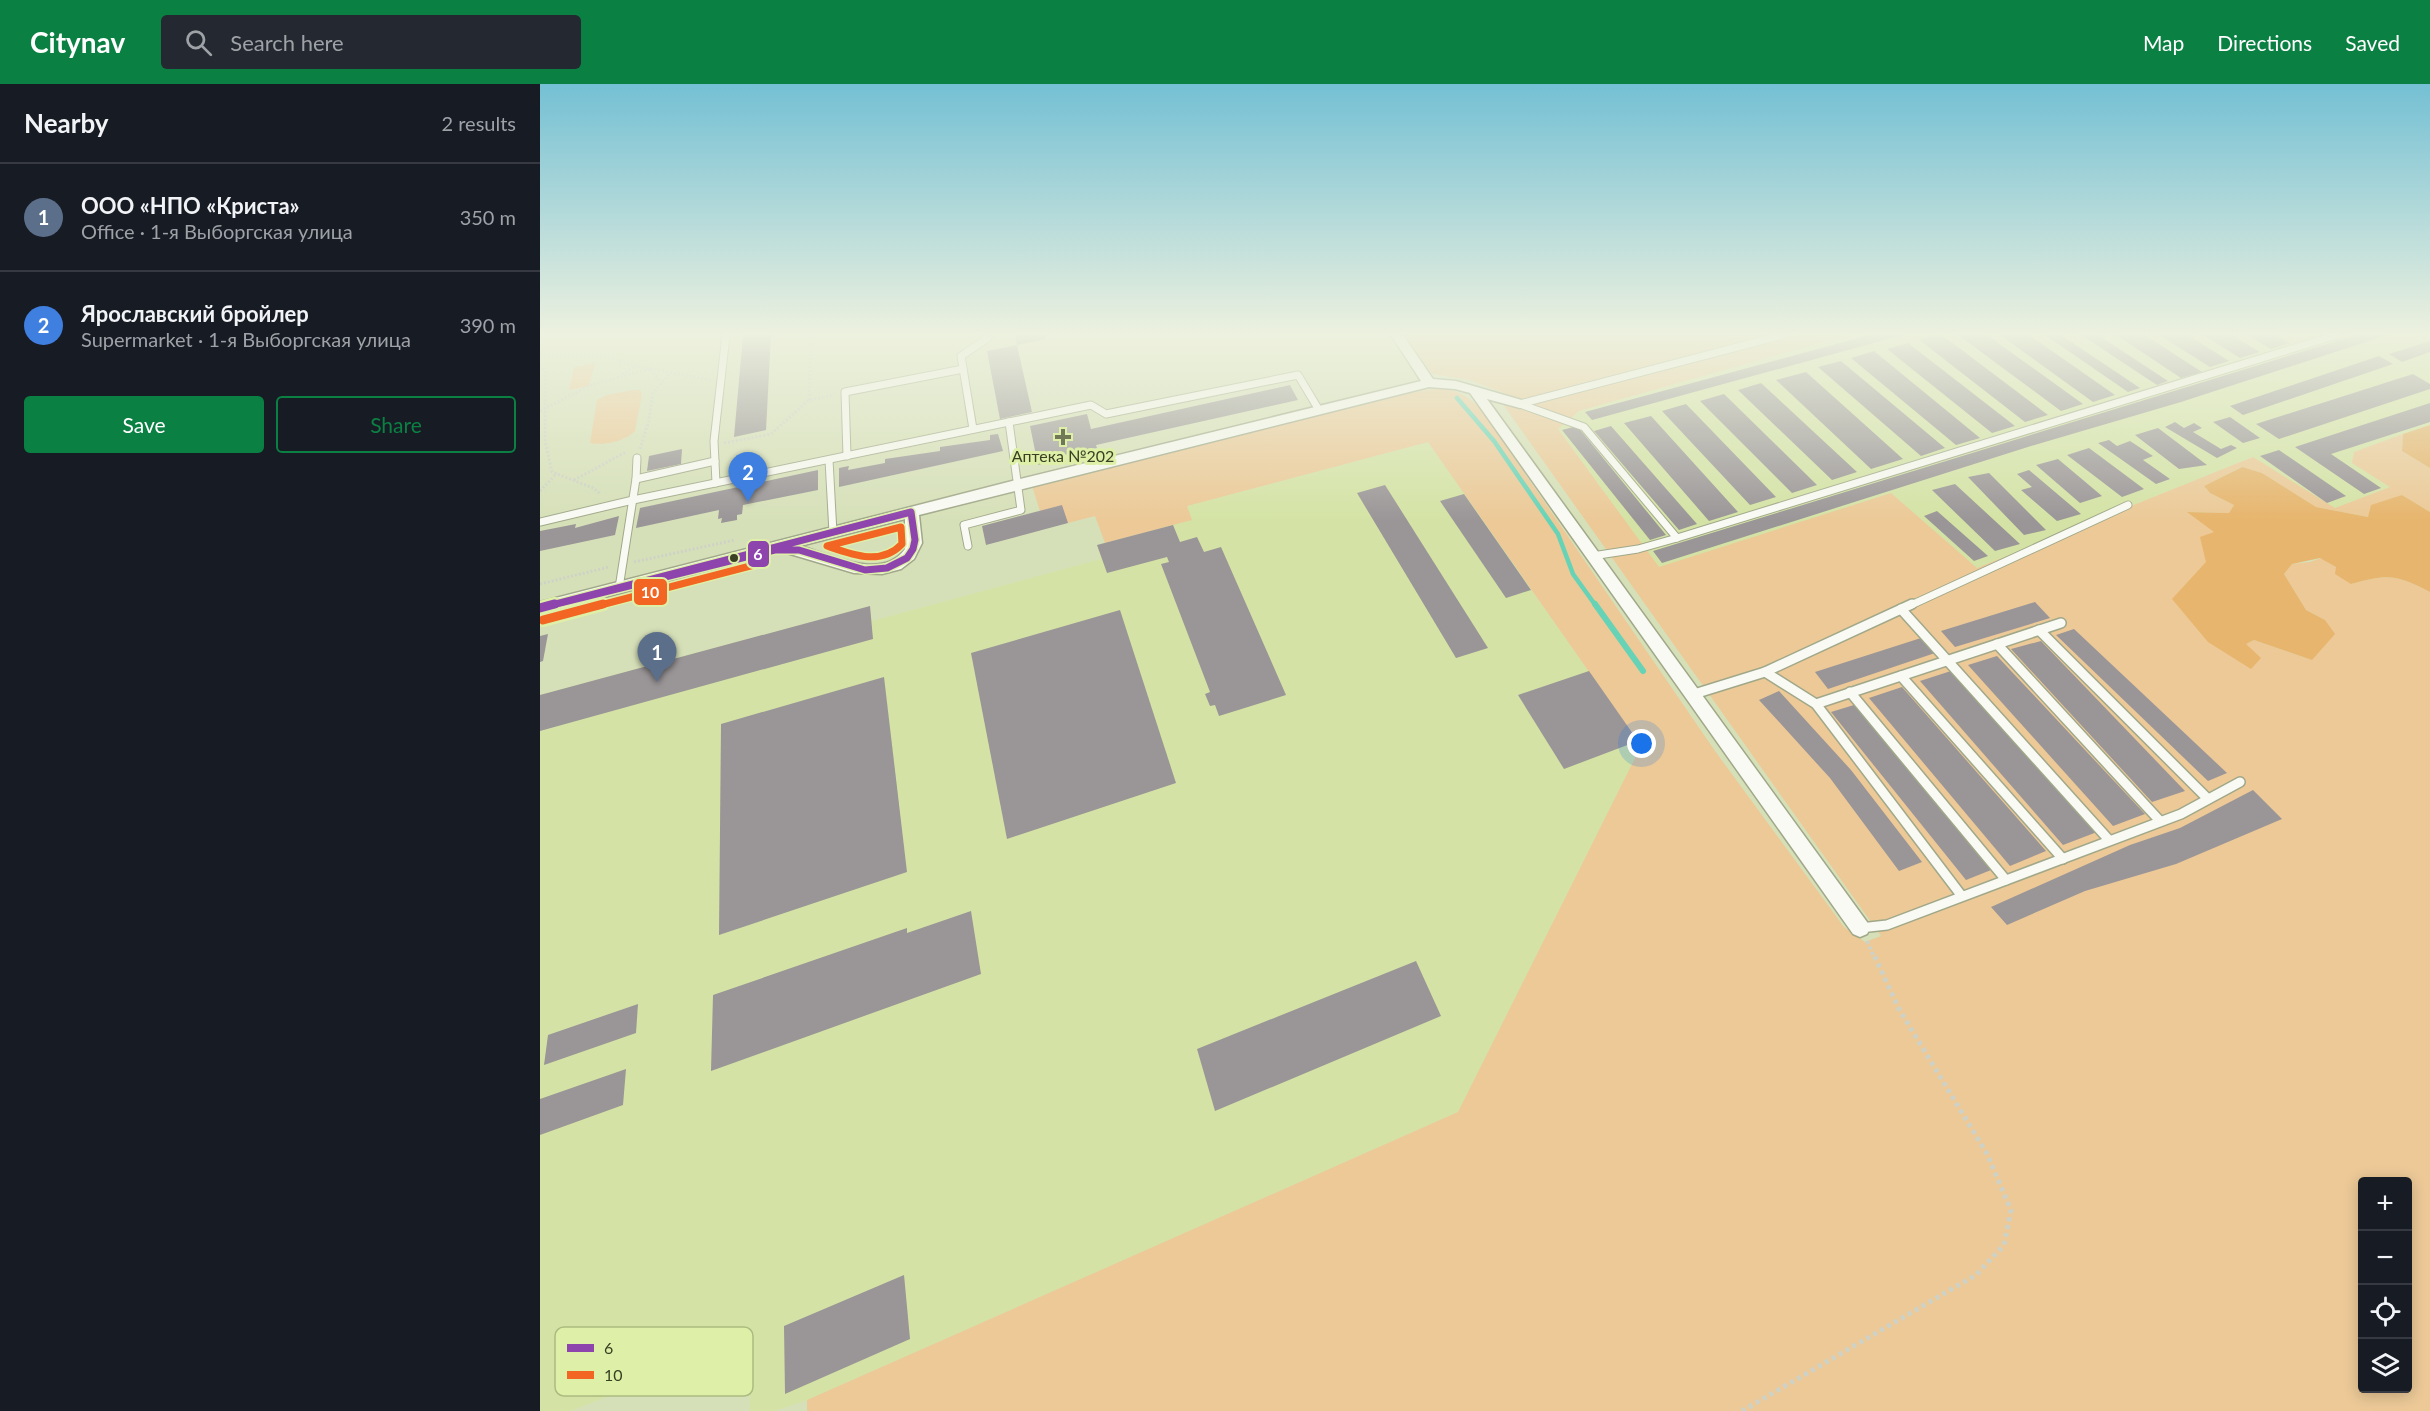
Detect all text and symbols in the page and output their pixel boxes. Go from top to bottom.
search box [161,15,581,69]
text: Citynav [30,25,125,59]
icon: search [182,26,215,59]
text: Search here [230,29,344,56]
text: Map [2143,30,2184,55]
text: Directions [2217,30,2312,55]
text: Saved [2345,30,2400,55]
text: Nearby [24,107,109,139]
text: 2 results [441,111,516,135]
text: ООО «НПО «Криста» [81,192,300,219]
text: 1 [38,205,49,229]
text: 350 m [460,205,516,229]
text: Office · 1-я Выборгская улица [81,219,353,243]
text: Ярославский бройлер [81,300,309,327]
text: 2 [38,313,49,337]
text: 390 m [460,313,516,337]
text: Supermarket · 1-я Выборгская улица [81,327,411,351]
button: Save [24,396,264,453]
button: Share [276,396,516,453]
marker: Аптека №202 [1056,430,1070,444]
place label: Аптека №202 [1012,446,1114,465]
pin: 2 [728,452,768,502]
line badge: 6 [747,540,770,568]
text: 6 [753,544,763,563]
unlabelled marker [728,552,740,564]
line badge: 10 [633,578,668,606]
text: 10 [641,582,659,601]
pin: 1 [638,632,676,682]
your location [1627,729,1656,758]
map controls [2358,1177,2412,1393]
button: + [2358,1177,2412,1231]
button: − [2358,1231,2412,1285]
button: locate [2358,1285,2412,1339]
legend [555,1327,753,1396]
text: 6 [604,1338,613,1357]
button: layers [2358,1339,2412,1393]
text: 10 [604,1365,623,1384]

